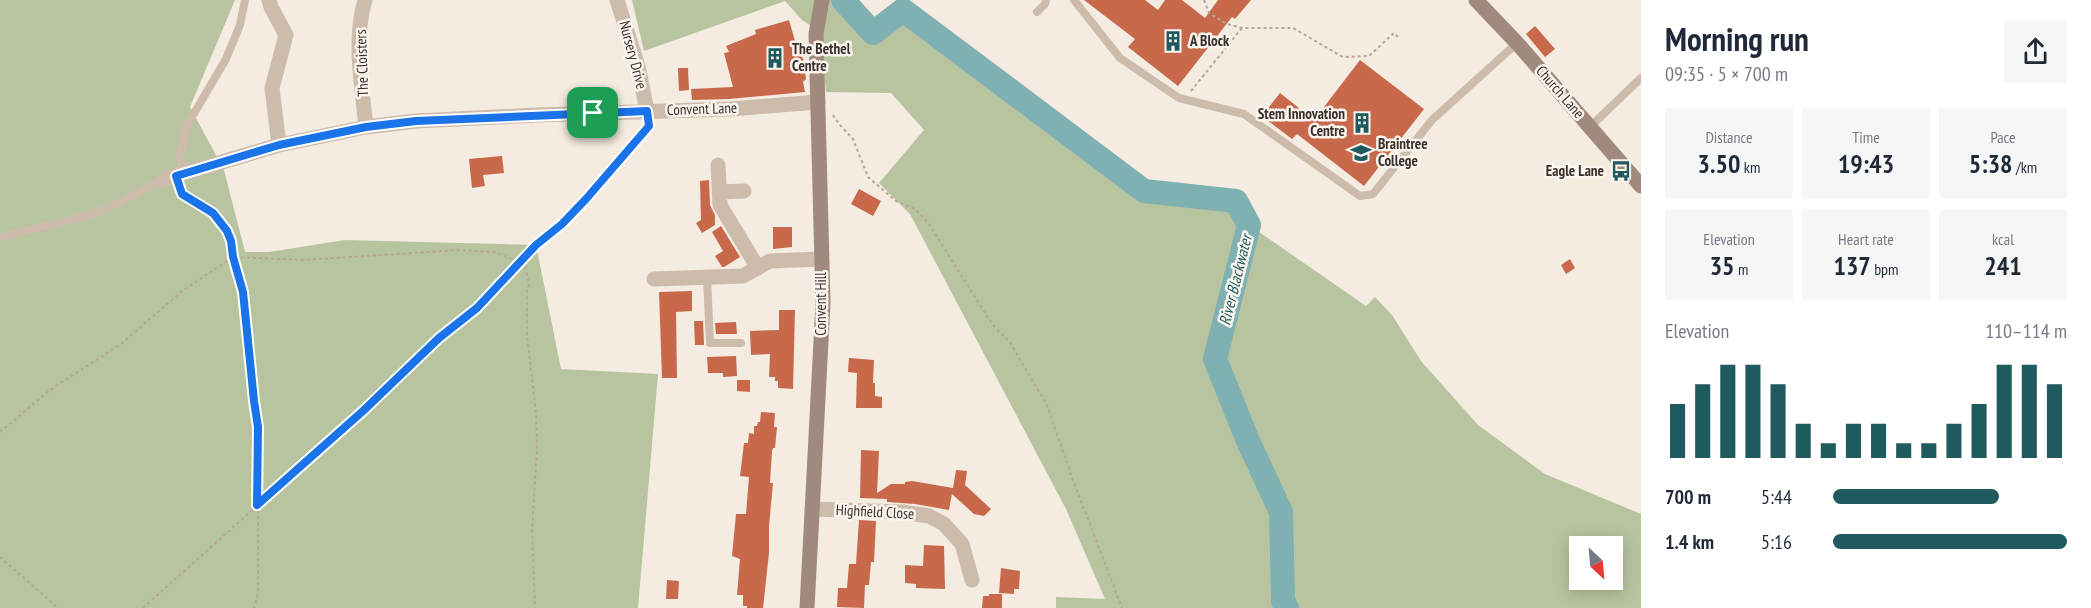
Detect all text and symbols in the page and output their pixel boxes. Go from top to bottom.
text: Morning run [1665,17,1809,60]
street label: Nursery Drive [615,19,652,91]
button: share [2004,20,2067,83]
street label: The Cloisters [351,29,372,97]
building icon: A Block [1161,29,1185,53]
place label: A Block [1189,31,1230,50]
place label: The Bethel Centre [792,39,851,75]
building icon: The Bethel Centre [763,46,787,70]
street label: Church Lane [1532,61,1589,122]
text: 09:35 · 5 × 700 m [1665,61,1788,87]
pin [567,87,618,138]
icon: arrive [576,96,609,129]
street label: Convent Lane [667,98,737,119]
place label: Stem Innovation Centre [1258,104,1345,140]
building icon: Stem Innovation Centre [1350,111,1374,135]
text: Distance [1705,127,1753,147]
text: Time [1852,127,1880,147]
text: Pace [1990,127,2016,147]
place label: Braintree College [1378,134,1428,170]
school or university icon: Braintree College [1349,141,1373,165]
text: 3.50 [1698,147,1740,180]
text: 19:43 [1838,147,1894,180]
text: 5:38 [1969,147,2013,180]
text: km [1740,157,1760,177]
text: /km [2013,157,2037,177]
bus stop icon: Eagle Lane [1609,159,1633,183]
place label: Eagle Lane [1546,161,1604,180]
text: Elevation [1703,229,1755,249]
text: Heart rate [1838,229,1894,249]
text: kcal [1992,229,2014,249]
water label: River Blackwater [1214,230,1257,327]
text: 35 [1710,249,1735,282]
text: 137 [1833,249,1871,282]
text: 241 [1984,249,2022,282]
text: m [1735,259,1748,279]
text: bpm [1871,259,1899,279]
street label: Convent Hill [811,272,830,336]
text: Elevation [1665,318,1729,344]
text: 110–114 m [1985,318,2067,344]
text: 700 m [1665,484,1711,510]
text: 5:44 [1761,484,1792,510]
street label: Highfield Close [835,500,915,523]
text: 1.4 km [1665,529,1714,555]
text: 5:16 [1761,529,1792,555]
north arrow [1569,536,1623,590]
map controls [1569,536,1623,590]

